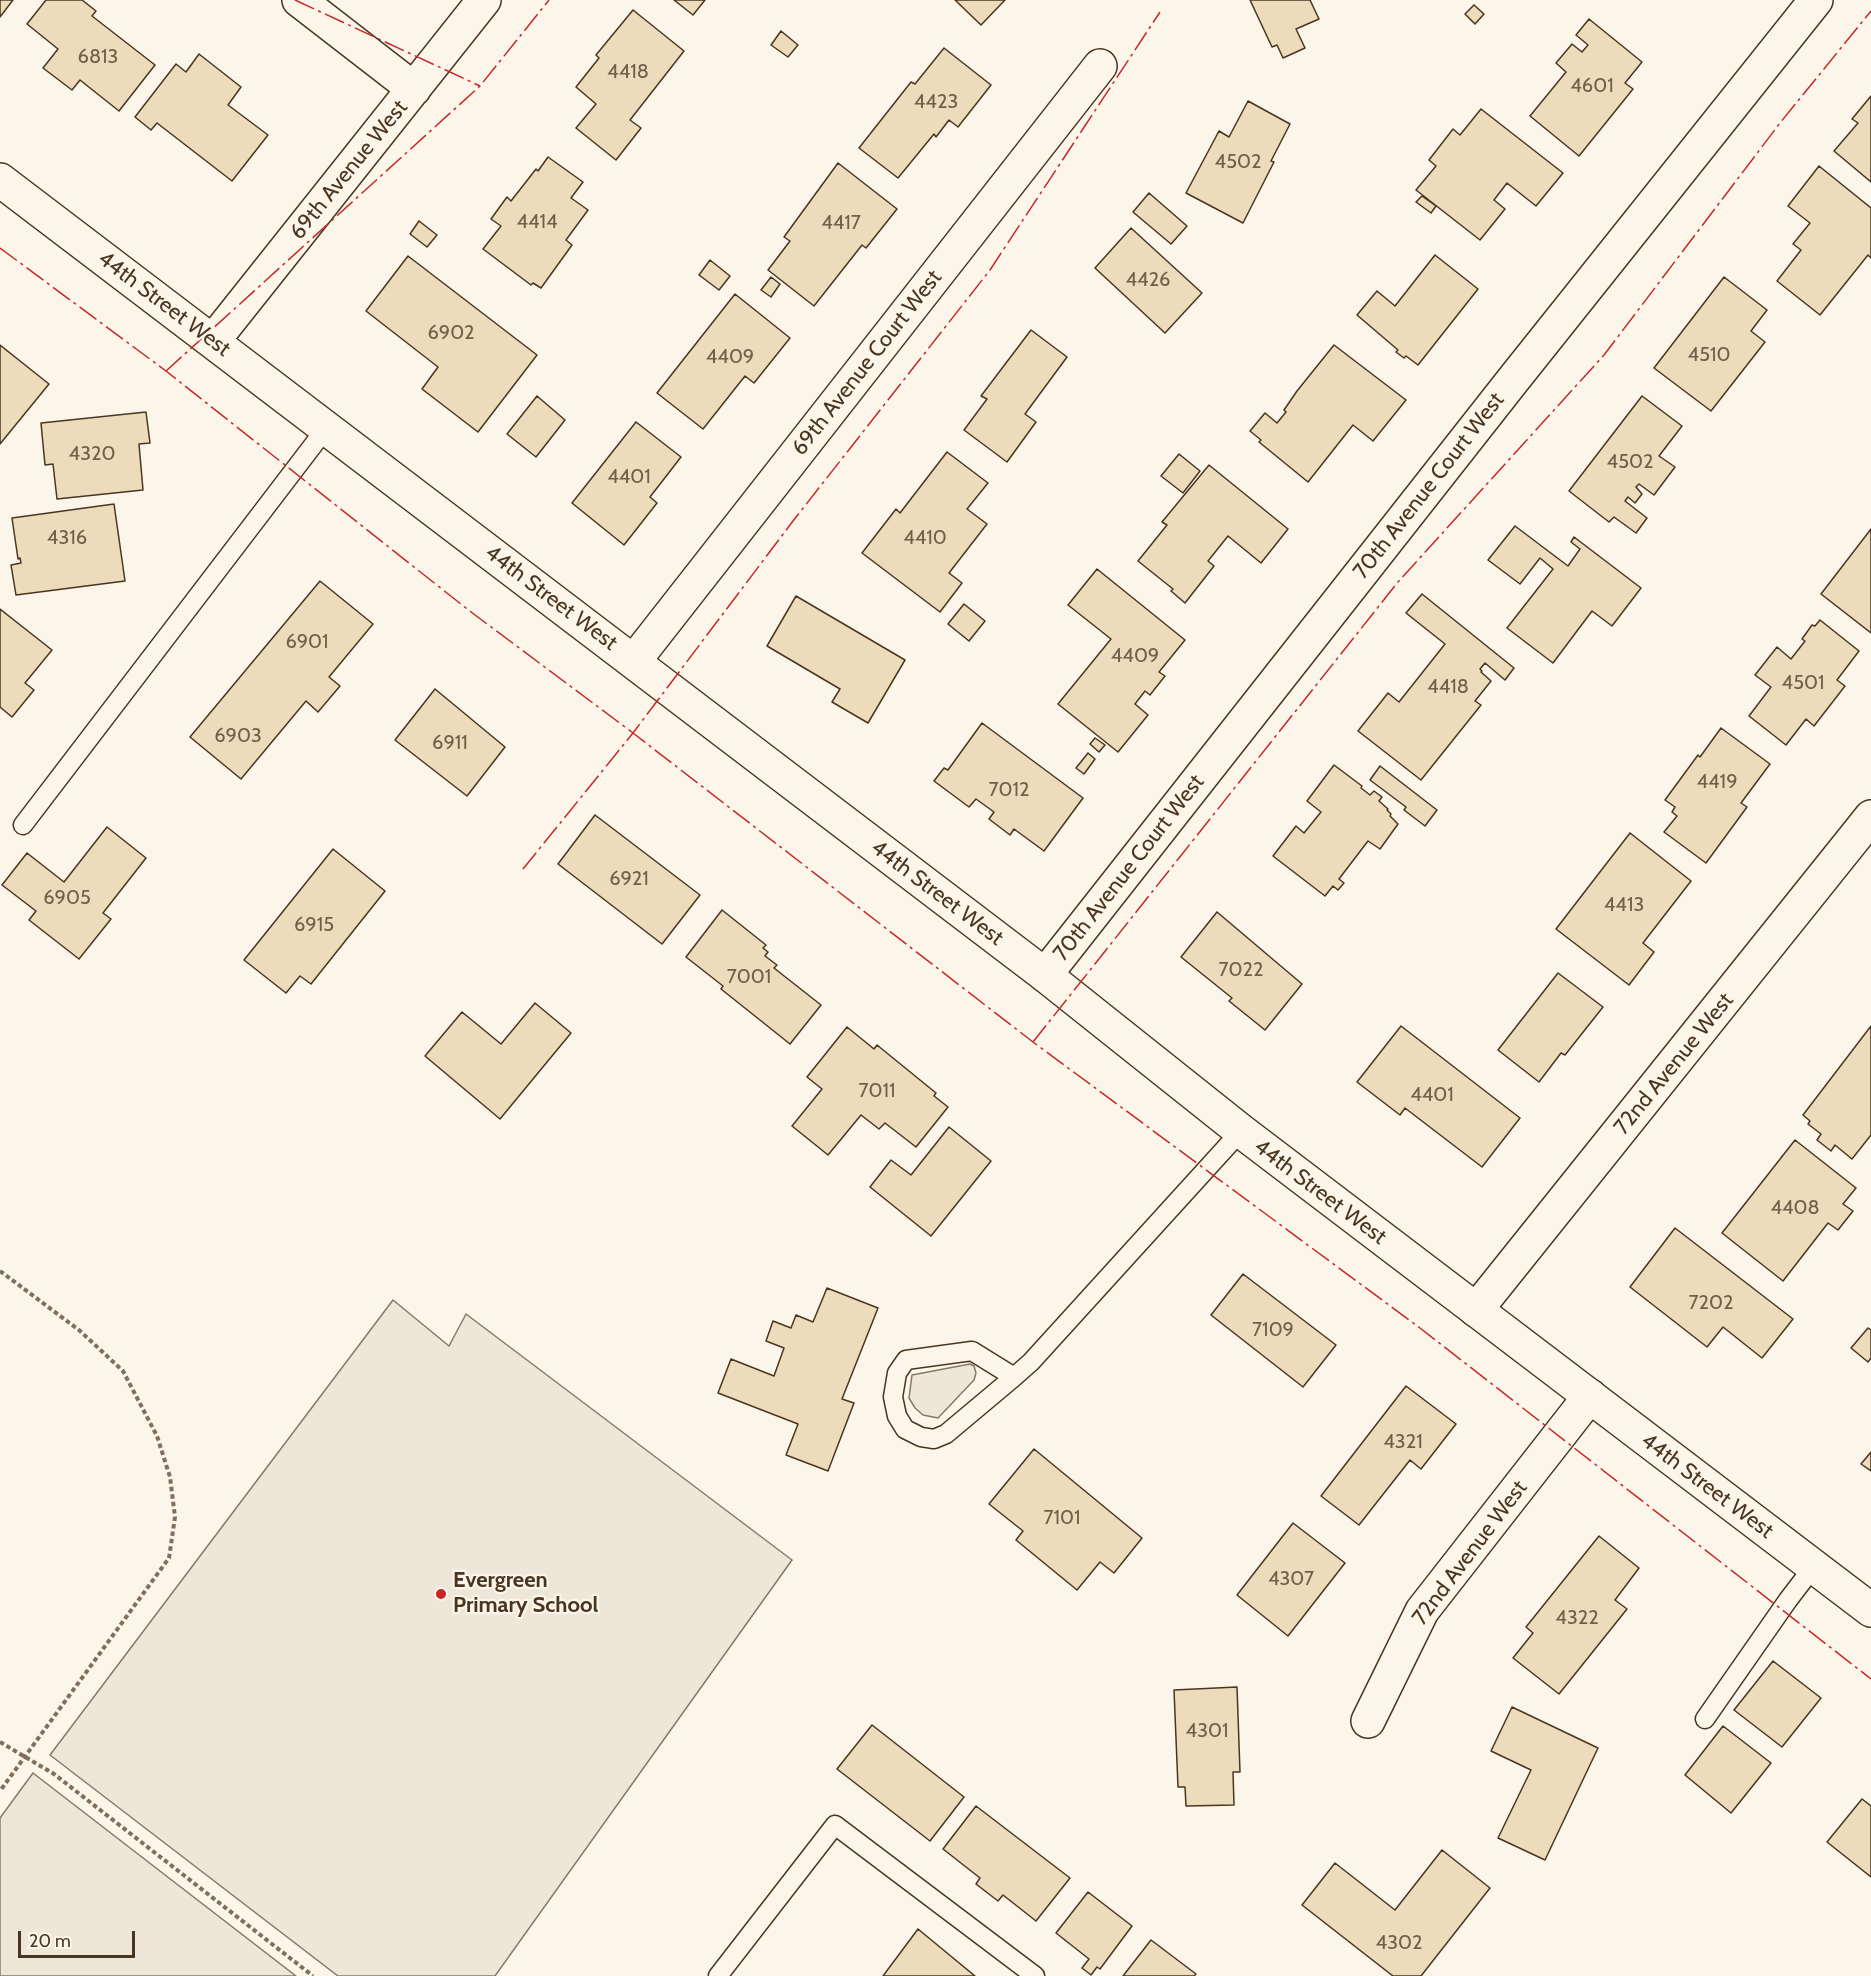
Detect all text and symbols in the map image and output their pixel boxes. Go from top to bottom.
house number: 6813 [78,45,118,69]
house number: 4418 [607,60,649,84]
house number: 4601 [1570,74,1614,98]
house number: 4423 [914,90,958,114]
street label: 69th Avenue West [285,95,413,245]
house number: 4502 [1215,150,1261,174]
house number: 4414 [516,210,558,234]
house number: 4417 [821,211,861,235]
street label: 44th Street West [93,246,235,362]
street label: 69th Avenue Court West [786,265,948,461]
house number: 4426 [1126,268,1170,292]
house number: 6902 [427,321,475,345]
house number: 4510 [1688,343,1730,367]
house number: 4409 [706,345,754,369]
street label: 70th Avenue Court West [1348,388,1510,584]
house number: 4320 [69,442,115,466]
house number: 4502 [1607,450,1653,474]
house number: 4401 [607,465,651,489]
house number: 4316 [47,526,87,550]
house number: 4410 [903,526,947,550]
street label: 44th Street West [480,540,622,656]
house number: 6901 [285,630,329,654]
house number: 4409 [1111,644,1159,668]
house number: 4501 [1782,671,1824,695]
house number: 4418 [1427,675,1469,699]
house number: 6903 [214,724,262,748]
house number: 6911 [432,731,468,755]
street label: 70th Avenue Court West [1048,770,1210,966]
house number: 4419 [1697,770,1737,794]
house number: 7012 [989,778,1029,802]
street label: 44th Street West [866,835,1008,951]
house number: 6921 [609,867,649,891]
house number: 6905 [43,886,91,910]
house number: 4413 [1604,893,1644,917]
house number: 6915 [294,913,334,937]
house number: 7022 [1219,958,1263,982]
house number: 7001 [727,965,771,989]
street label: 72nd Avenue West [1609,988,1739,1140]
house number: 7011 [859,1079,895,1103]
house number: 4401 [1410,1083,1454,1107]
street label: 44th Street West [1249,1134,1391,1250]
house number: 4408 [1770,1196,1820,1220]
house number: 7202 [1689,1291,1733,1315]
house number: 7109 [1252,1318,1294,1342]
street label: 44th Street West [1636,1428,1778,1544]
house number: 4321 [1383,1430,1423,1454]
street label: 72nd Avenue West [1407,1475,1533,1631]
house number: 7101 [1043,1506,1081,1530]
house number: 4307 [1268,1567,1314,1591]
place label: Evergreen Primary School [453,1568,598,1620]
marker: Evergreen Primary School [434,1587,448,1601]
house number: 4322 [1555,1606,1599,1630]
house number: 4301 [1186,1719,1228,1743]
scale bar [21,1919,138,1957]
text: 20 m [29,1930,71,1952]
house number: 4302 [1376,1931,1422,1955]

